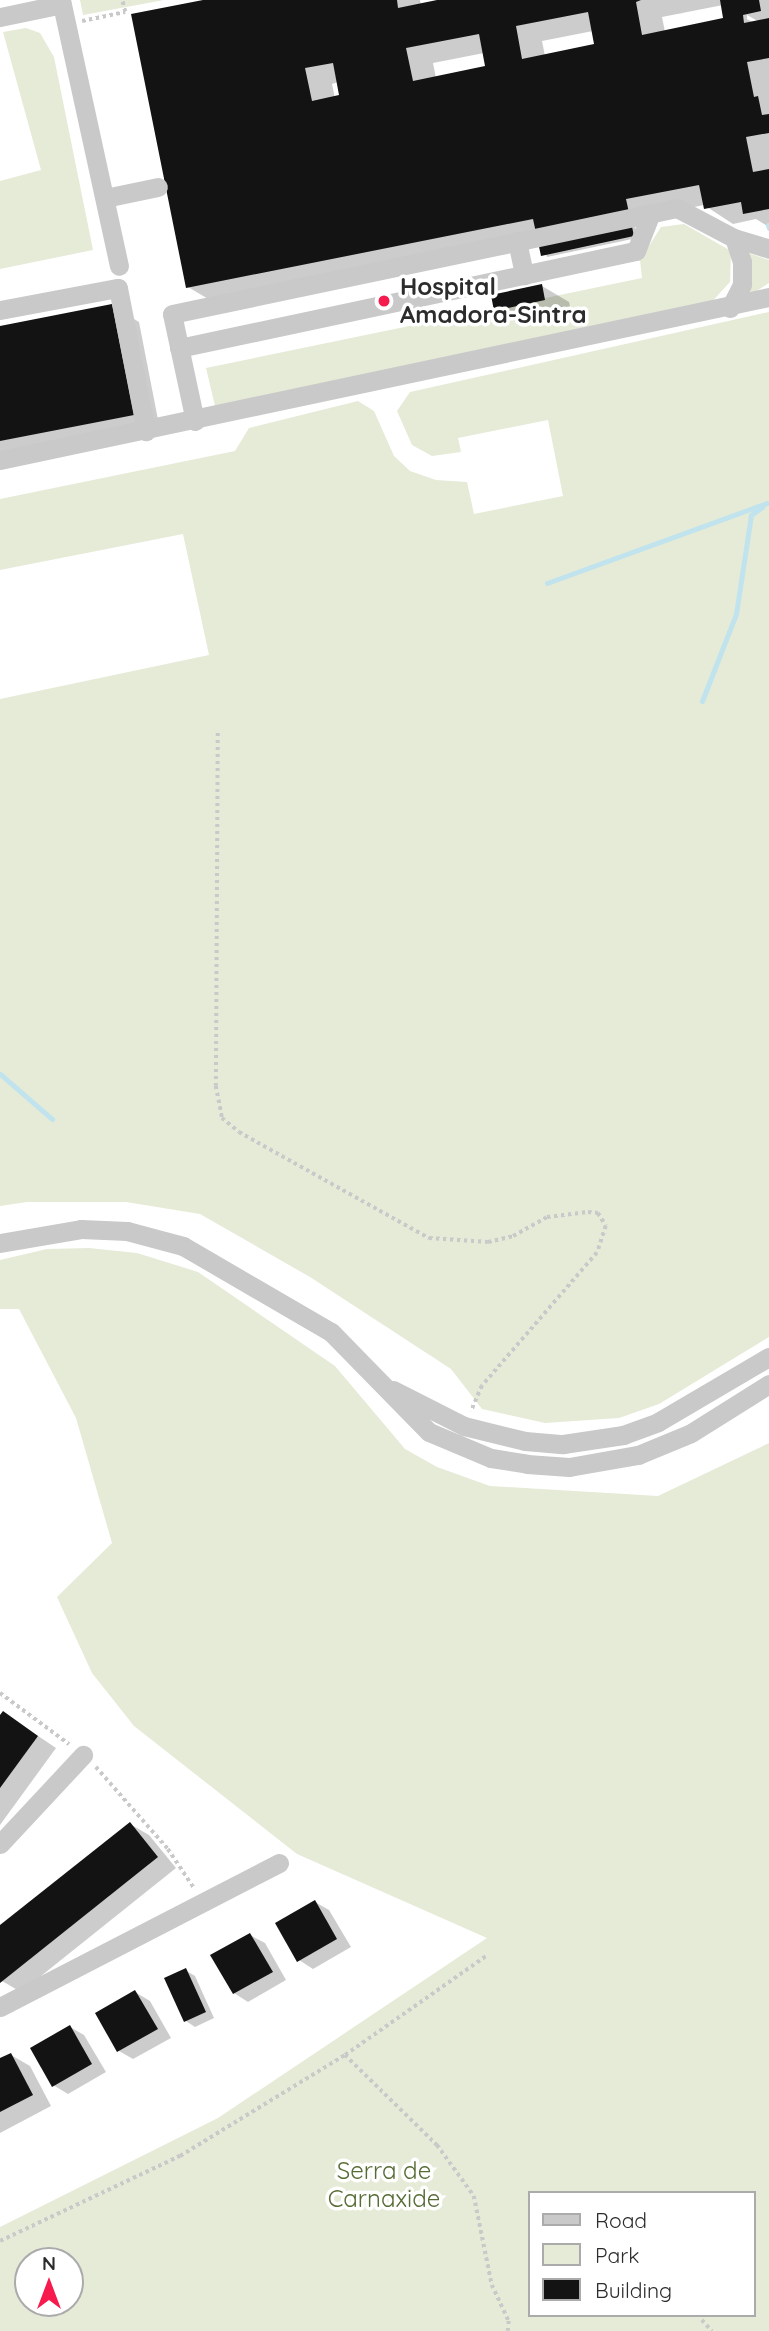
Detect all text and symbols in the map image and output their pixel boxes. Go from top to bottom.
place label: Hospital Amadora-Sintra [400,273,587,329]
marker: Hospital Amadora-Sintra [374,291,394,311]
park label: Serra de Carnaxide [328,2157,440,2213]
legend [528,2191,755,2317]
text: Road [595,2207,647,2233]
text: Park [595,2242,639,2268]
north arrow [14,2247,84,2317]
text: N [42,2251,56,2275]
text: Building [595,2277,672,2303]

